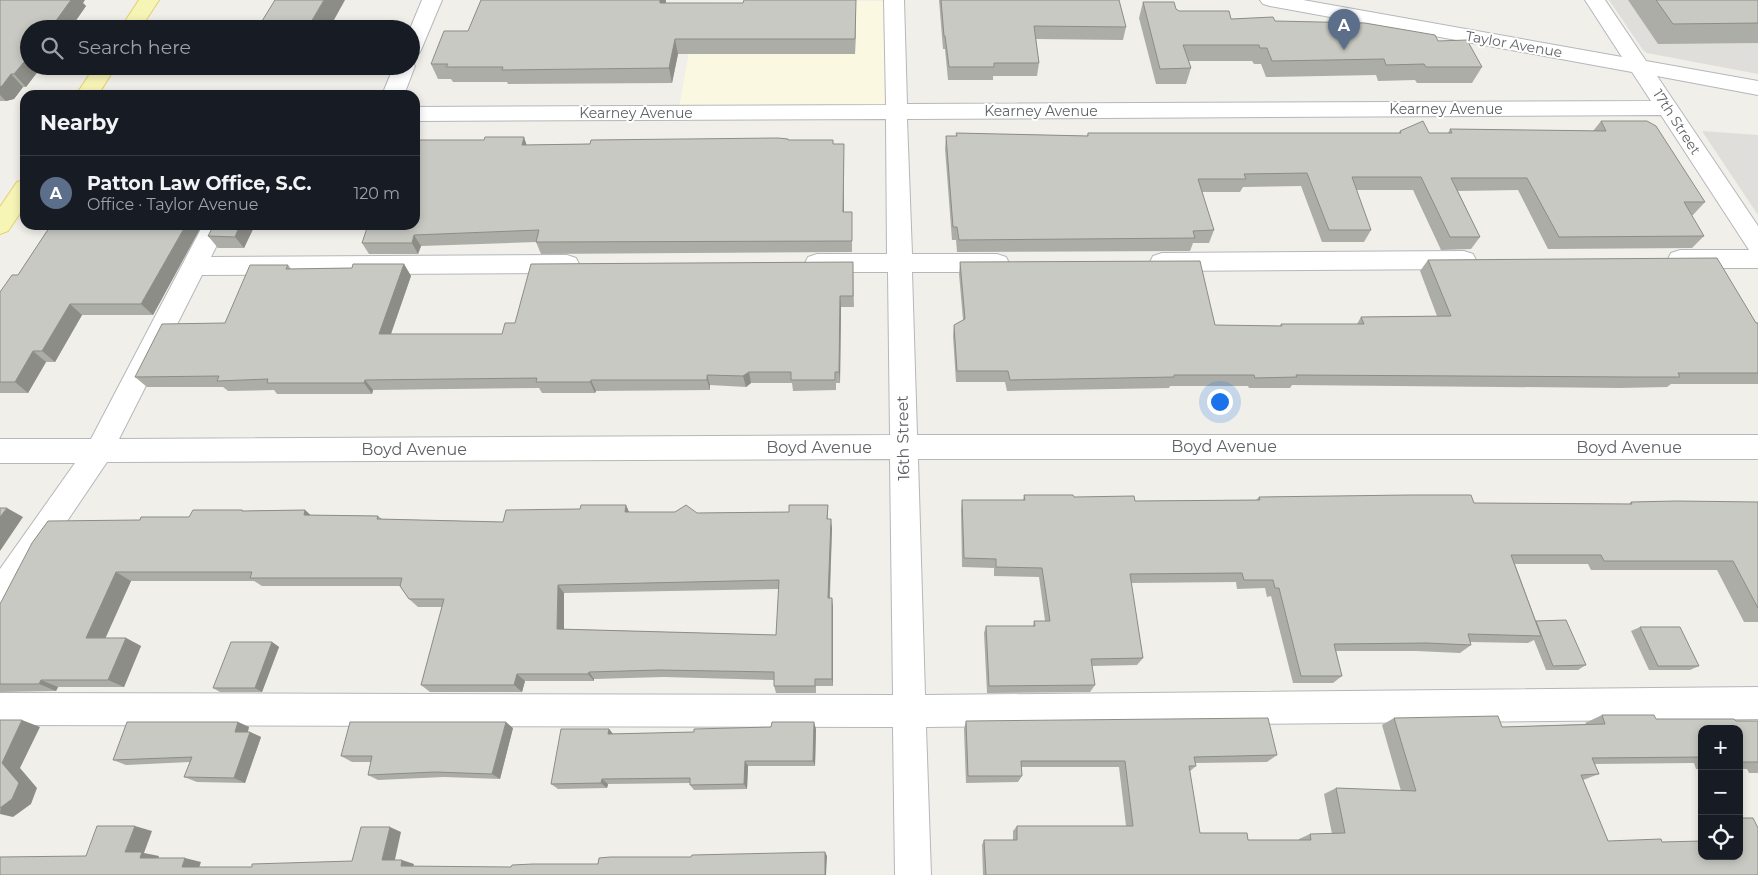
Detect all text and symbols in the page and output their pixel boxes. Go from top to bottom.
pin: A [1328,9,1360,50]
search box [20,20,420,75]
street label: Taylor Avenue [1464,27,1564,61]
icon: search [38,34,66,62]
text: Search here [78,36,191,59]
street label: 17th Street [1649,86,1705,158]
street label: Kearney Avenue [1389,100,1503,118]
street label: Kearney Avenue [984,102,1098,120]
street label: Kearney Avenue [579,104,693,122]
text: Nearby [40,110,119,135]
text: Patton Law Office, S.C. [87,172,312,195]
text: A [50,184,62,203]
text: 120 m [353,184,400,203]
text: Office · Taylor Avenue [87,195,258,214]
your location [1207,389,1233,415]
street label: 16th Street [893,395,913,481]
street label: Boyd Avenue [1171,437,1277,456]
street label: Boyd Avenue [766,438,872,457]
street label: Boyd Avenue [1576,438,1682,457]
street label: Boyd Avenue [361,440,467,459]
map controls [1698,725,1743,860]
button: + [1698,725,1743,770]
button: − [1698,770,1743,815]
button: locate [1698,815,1743,860]

